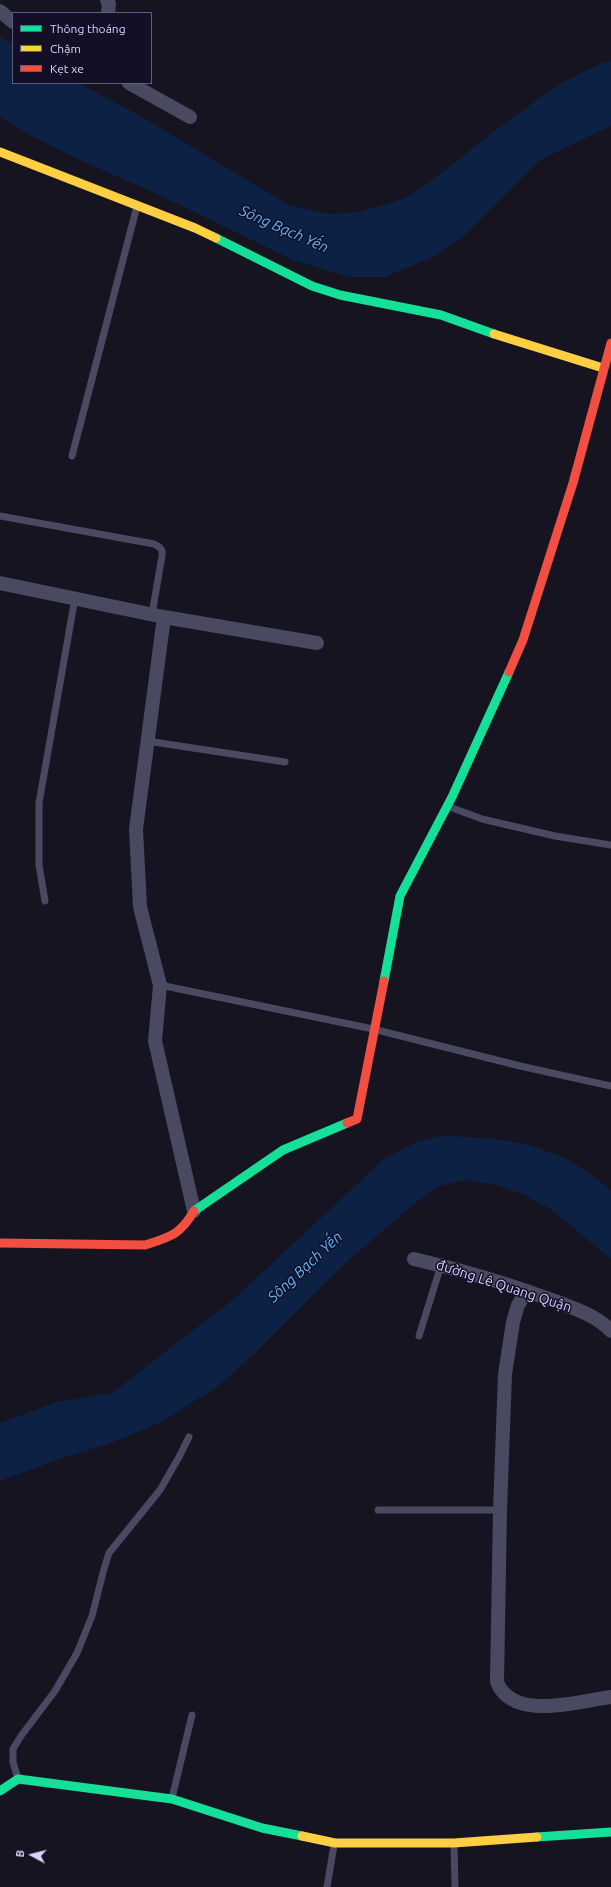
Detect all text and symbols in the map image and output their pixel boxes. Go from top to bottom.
legend [12,12,152,84]
text: Thông thoáng [50,22,126,35]
text: Chậm [50,42,81,55]
text: Kẹt xe [50,62,84,75]
water label: Sông Bạch Yến [237,201,331,257]
water label: Sông Bạch Yến [264,1228,346,1306]
street label: đường Lê Quang Quận [434,1256,574,1316]
north arrow [12,1835,52,1875]
text: B [14,1849,26,1858]

